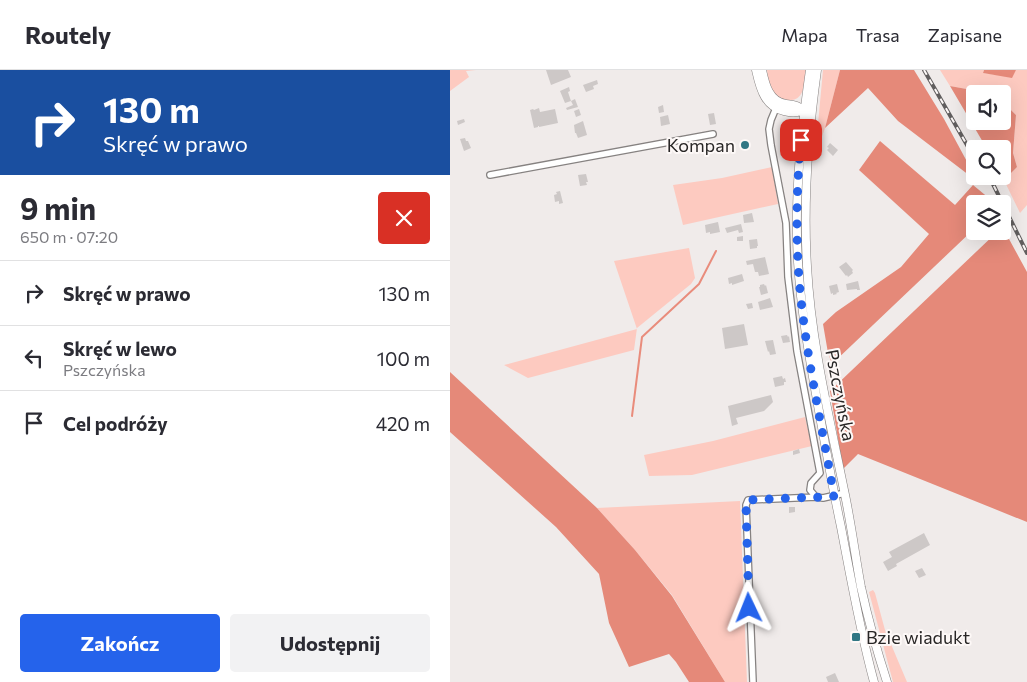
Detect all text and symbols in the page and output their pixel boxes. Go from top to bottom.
text: Routely [25,20,111,49]
text: Mapa [781,24,828,46]
text: Trasa [856,24,900,46]
text: Zapisane [928,24,1002,46]
map controls [966,85,1011,240]
button: sound [966,85,1011,130]
text: 130 m [103,87,200,130]
icon: right [20,90,85,155]
pin [780,119,822,161]
icon: arrive [787,126,815,154]
text: Skręć w prawo [103,130,248,157]
place label: Kompan [667,134,735,156]
marker: Kompan [739,139,751,151]
button: search [966,140,1011,185]
text: 9 min [20,189,96,226]
button: close [378,192,430,244]
button: layers [966,195,1011,240]
text: 650 m · 07:20 [20,227,118,246]
icon: right [20,279,48,307]
text: Skręć w prawo [63,282,191,305]
text: 130 m [378,282,430,305]
text: Skręć w lewo [63,337,177,360]
icon: left [20,344,48,372]
text: 100 m [377,347,430,370]
street label: Pszczyńska [821,347,861,443]
text: Pszczyńska [63,360,146,379]
icon: arrive [20,409,48,437]
text: Cel podróży [63,412,168,435]
text: 420 m [376,412,430,435]
position arrow [722,581,774,633]
button: Zakończ [20,614,220,672]
button: Udostępnij [230,614,430,672]
place label: Bzie wiadukt [866,626,970,648]
marker: Bzie wiadukt [850,631,862,643]

